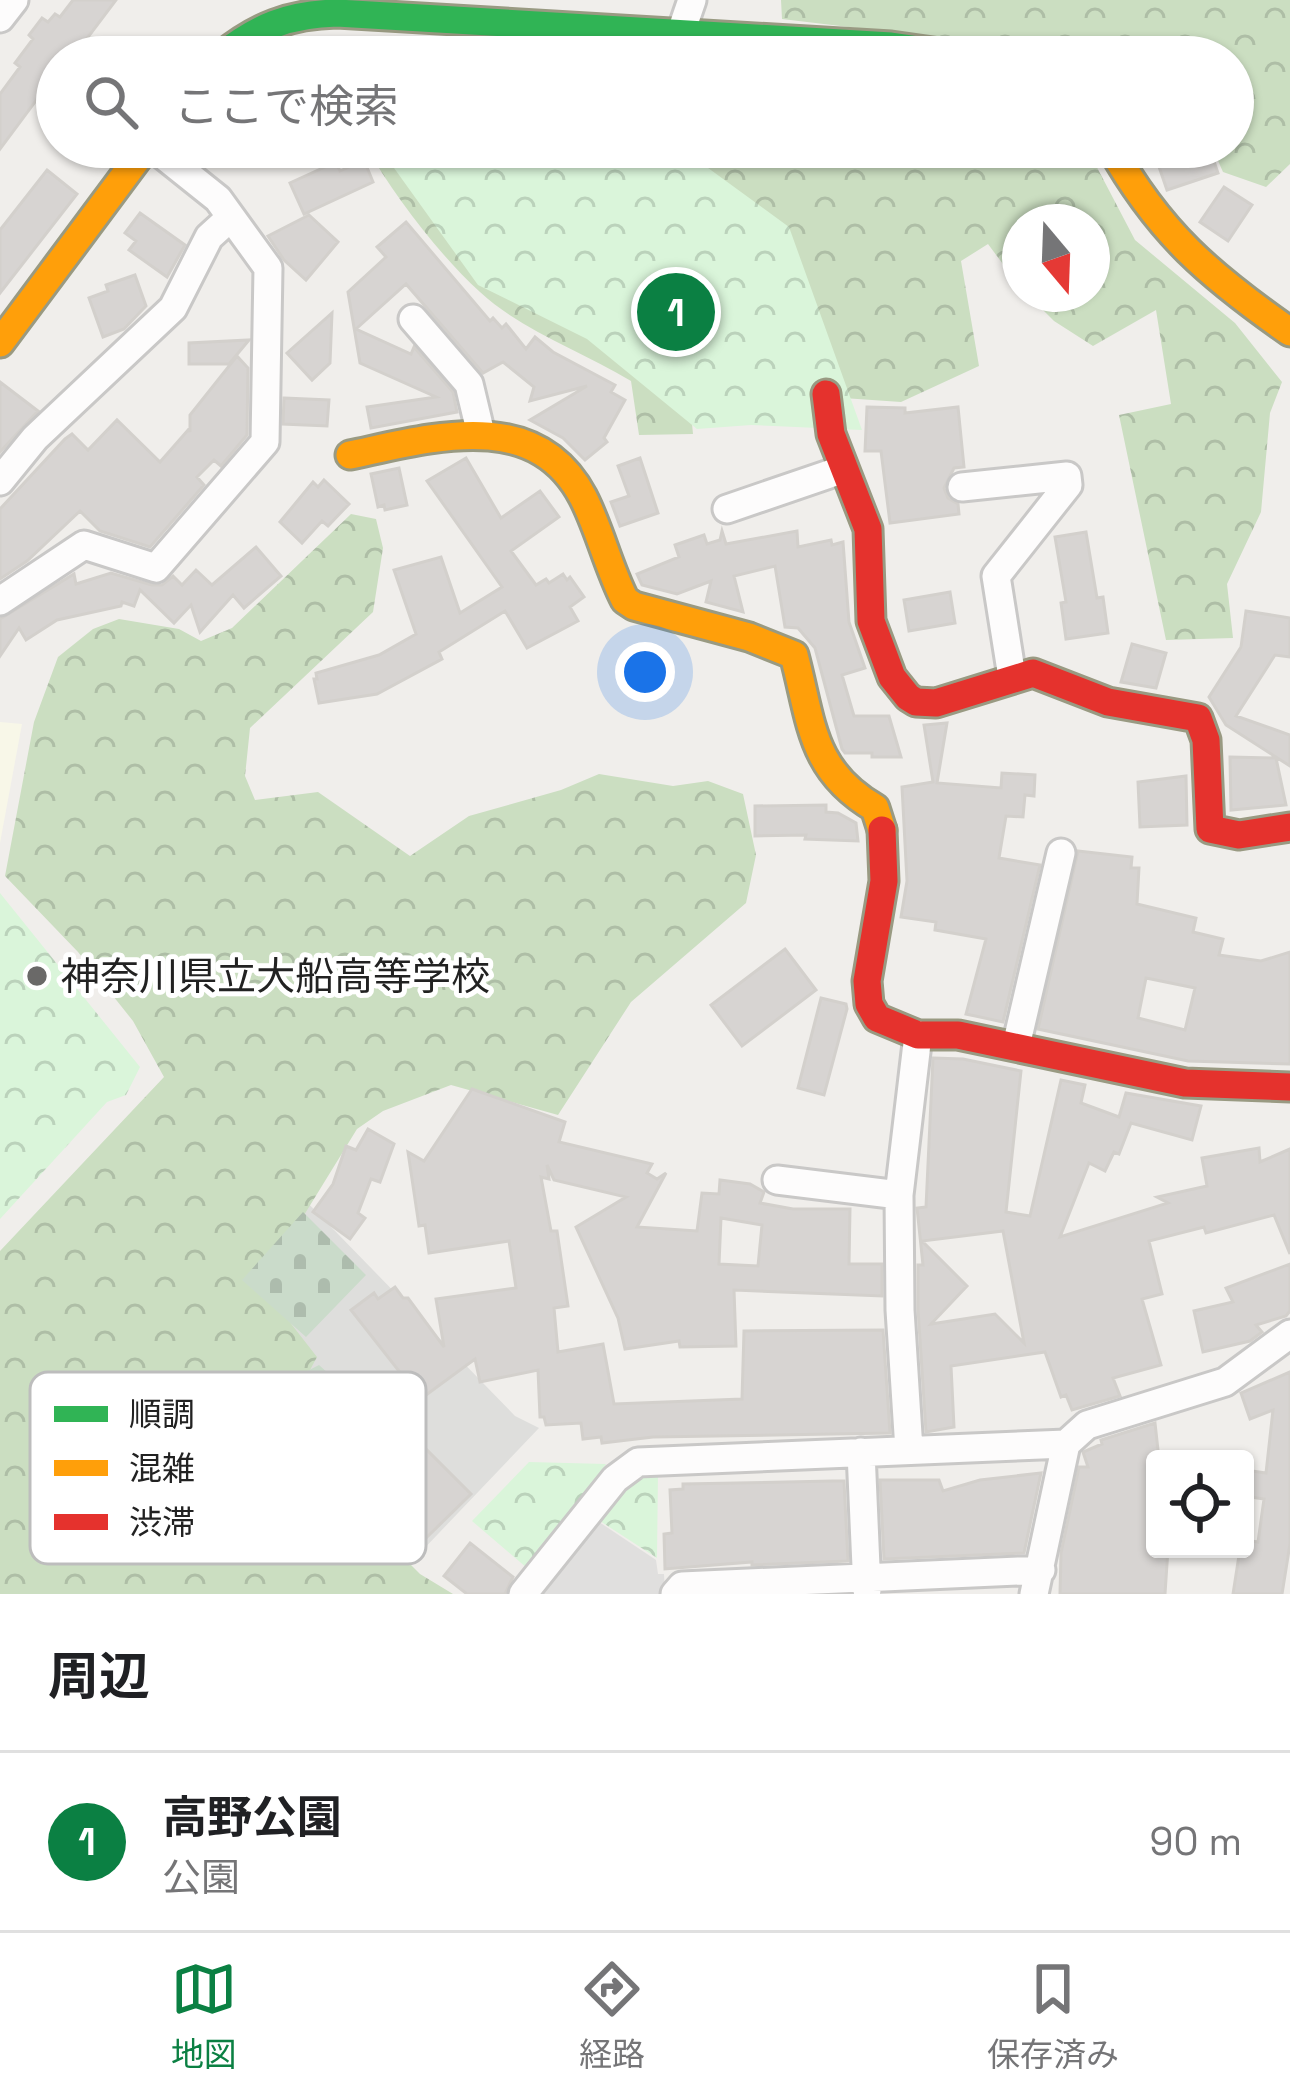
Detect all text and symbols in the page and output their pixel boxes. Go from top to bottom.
search box [36,36,1254,168]
icon: search [78,69,144,135]
text: ここで検索 [174,78,399,135]
north arrow [1002,204,1110,312]
pin: 1 [637,267,715,357]
your location [615,642,675,702]
place label: 神奈川県立大船高等学校 [61,952,490,1001]
marker: 神奈川県立大船高等学校 [24,963,50,989]
legend [30,1372,426,1564]
text: 順調 [129,1394,195,1436]
text: 混雑 [129,1448,195,1490]
map controls [1146,1450,1254,1558]
button: locate [1146,1450,1254,1558]
text: 渋滞 [129,1502,195,1544]
text: 周辺 [48,1644,150,1709]
text: 高野公園 [162,1789,342,1846]
text: 1 [78,1817,96,1866]
text: 90 m [1150,1817,1242,1866]
text: 公園 [162,1853,240,1902]
tab: 地図 [171,1956,237,2076]
tab: 経路 [579,1956,645,2076]
tab: 保存済み [987,1956,1119,2076]

